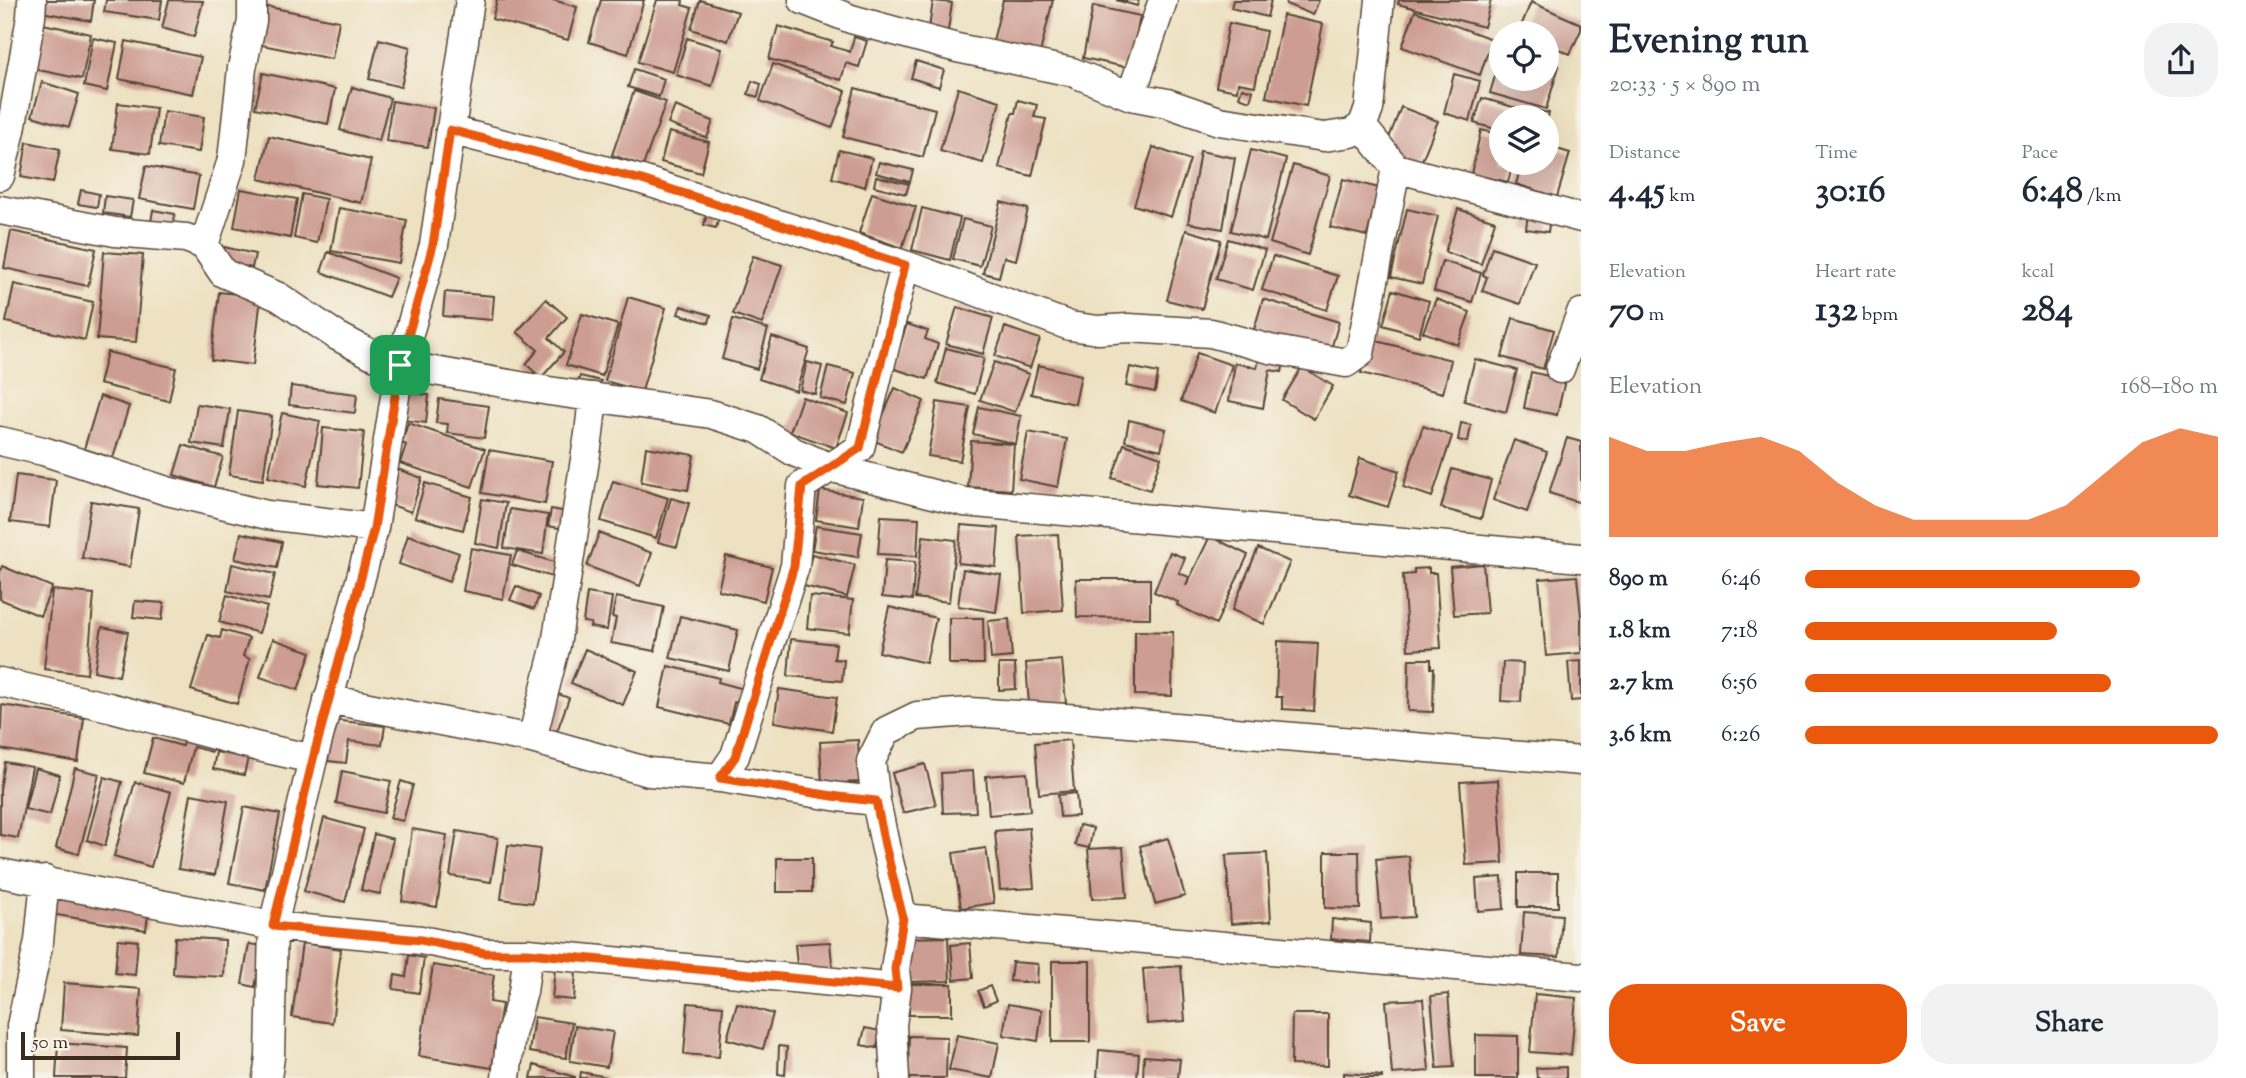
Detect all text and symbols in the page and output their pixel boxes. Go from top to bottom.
text: Evening run [1609,16,1809,70]
map controls [1489,21,1559,175]
button: locate [1489,21,1559,91]
button: share [2144,23,2218,97]
text: 20:33 · 5 × 890 m [1609,69,1760,102]
button: layers [1489,105,1559,175]
text: Distance [1609,140,1681,167]
text: Time [1815,140,1858,167]
text: Pace [2022,140,2058,167]
text: 4.45 [1609,167,1665,218]
text: 30:16 [1815,167,1886,218]
text: 6:48 [2022,167,2083,218]
text: km [1665,183,1695,210]
text: /km [2083,183,2121,210]
text: Elevation [1609,259,1686,286]
text: Heart rate [1815,259,1896,286]
text: kcal [2022,259,2054,286]
text: 70 [1609,286,1644,337]
text: 132 [1815,286,1858,337]
text: 284 [2022,286,2073,337]
text: m [1644,302,1664,329]
text: bpm [1858,302,1898,329]
pin [370,335,430,395]
icon: arrive [381,346,419,384]
text: Elevation [1609,371,1702,404]
text: 168–180 m [2121,371,2218,404]
text: 890 m [1609,563,1668,596]
text: 6:46 [1721,563,1761,596]
text: 1.8 km [1609,615,1671,648]
text: 7:18 [1721,615,1758,648]
text: 2.7 km [1609,667,1674,700]
text: 6:56 [1721,667,1757,700]
text: 3.6 km [1609,719,1672,752]
text: 6:26 [1721,719,1760,752]
button: Save [1609,984,1907,1064]
button: Share [1921,984,2218,1064]
scale bar [21,1029,180,1061]
text: 50 m [32,1030,68,1057]

